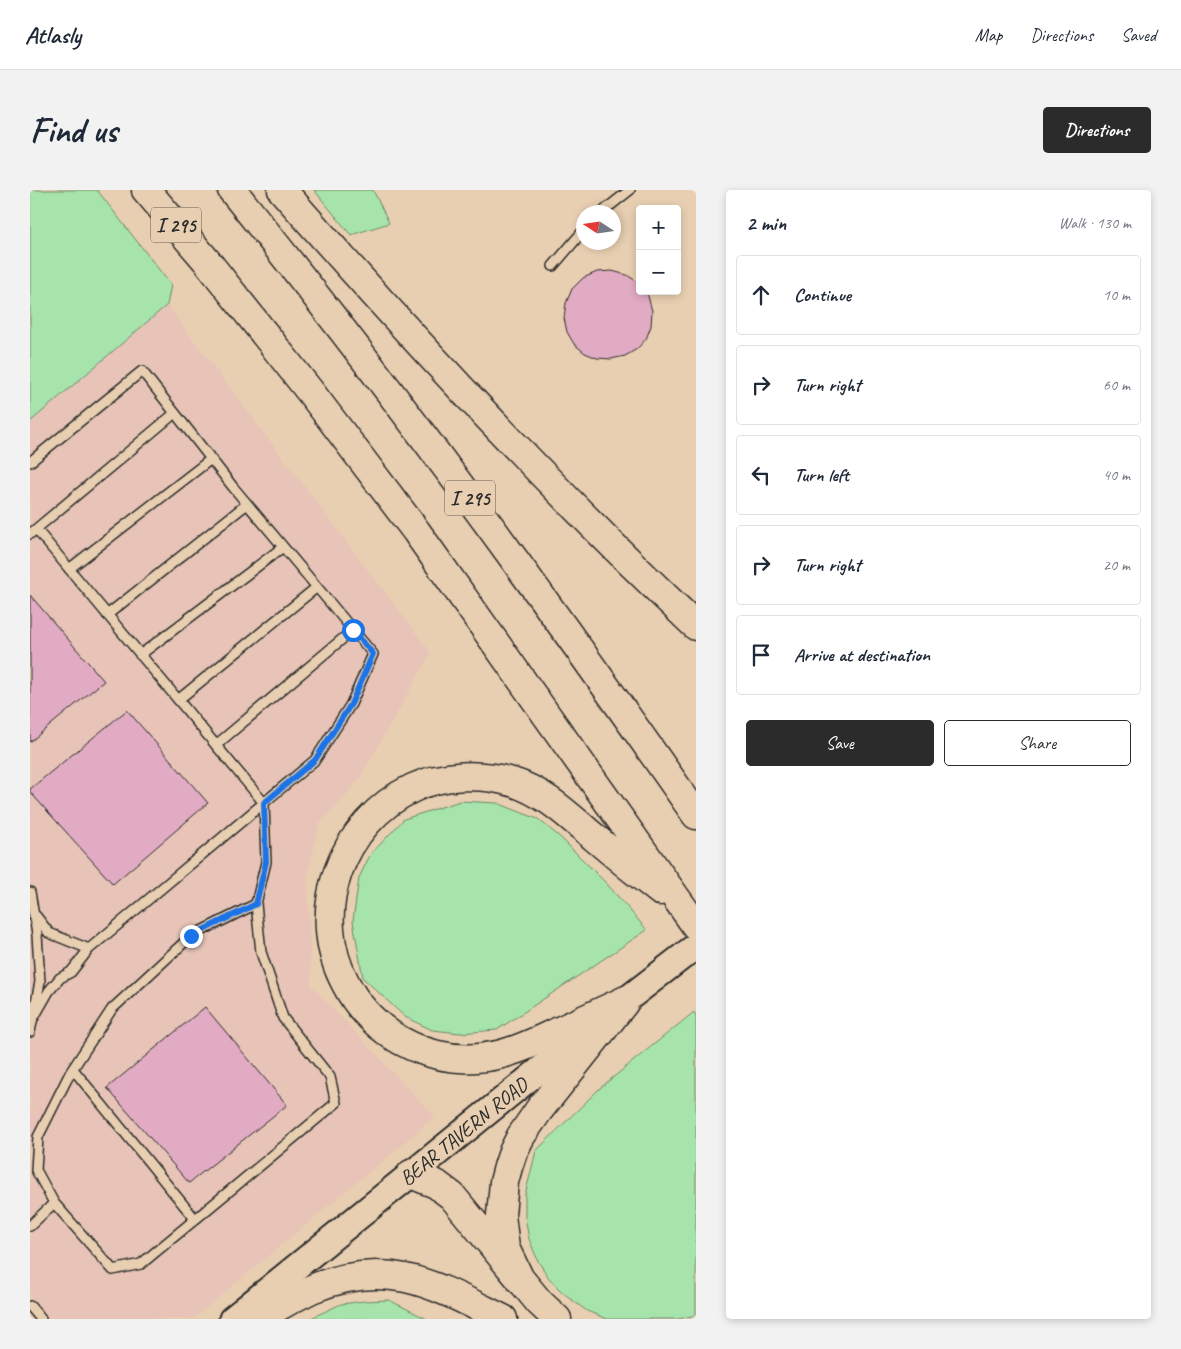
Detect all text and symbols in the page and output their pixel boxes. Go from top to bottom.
text: Atlasly [25,20,81,50]
text: Map [975,24,1002,46]
text: Directions [1030,24,1093,46]
text: Saved [1121,24,1156,46]
button: Directions [1043,107,1151,153]
text: Find us [30,108,117,153]
north arrow [576,205,621,250]
map controls [636,205,681,295]
button: + [636,205,681,250]
road number: I 295 [151,208,201,242]
text: 2 min [746,210,786,236]
text: Walk · 130 m [1059,213,1131,233]
button: − [636,250,681,295]
icon: ahead [747,281,775,309]
text: Continue [794,283,851,307]
text: 10 m [1103,285,1130,305]
icon: right [747,371,775,399]
text: Turn right [794,373,861,397]
text: 60 m [1103,375,1130,395]
icon: left [747,461,775,489]
text: Turn left [794,463,849,487]
text: 40 m [1103,465,1130,485]
road number: I 295 [445,480,495,516]
icon: right [747,551,775,579]
text: Turn right [794,553,861,577]
text: 20 m [1103,555,1130,575]
route start [342,619,365,642]
icon: arrive [747,641,775,669]
text: Arrive at destination [794,643,930,667]
button: Save [746,720,934,766]
button: Share [944,720,1131,766]
route end [180,925,203,948]
street label: BEAR TAVERN ROAD [394,1071,535,1191]

